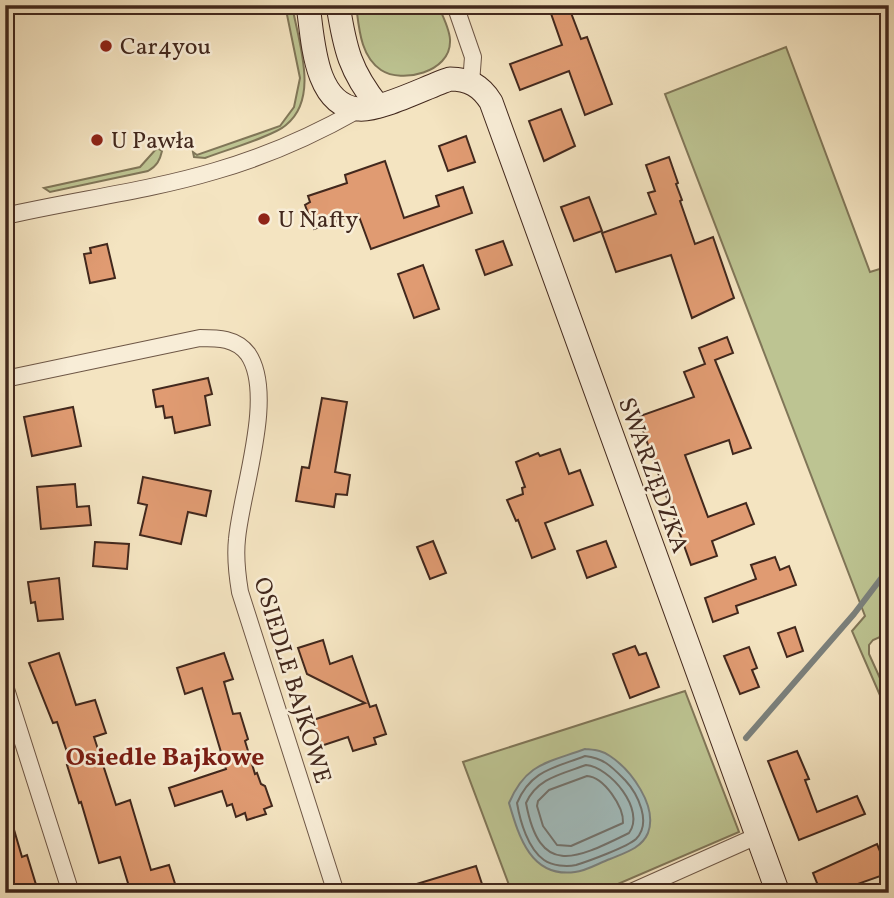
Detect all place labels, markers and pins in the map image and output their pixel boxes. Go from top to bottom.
place label: Car4you [120,31,211,65]
marker: Car4you [98,38,114,54]
place label: U Pawła [111,125,195,159]
marker: U Pawła [89,132,105,148]
place label: U Nafty [278,204,358,238]
marker: U Nafty [256,211,272,227]

